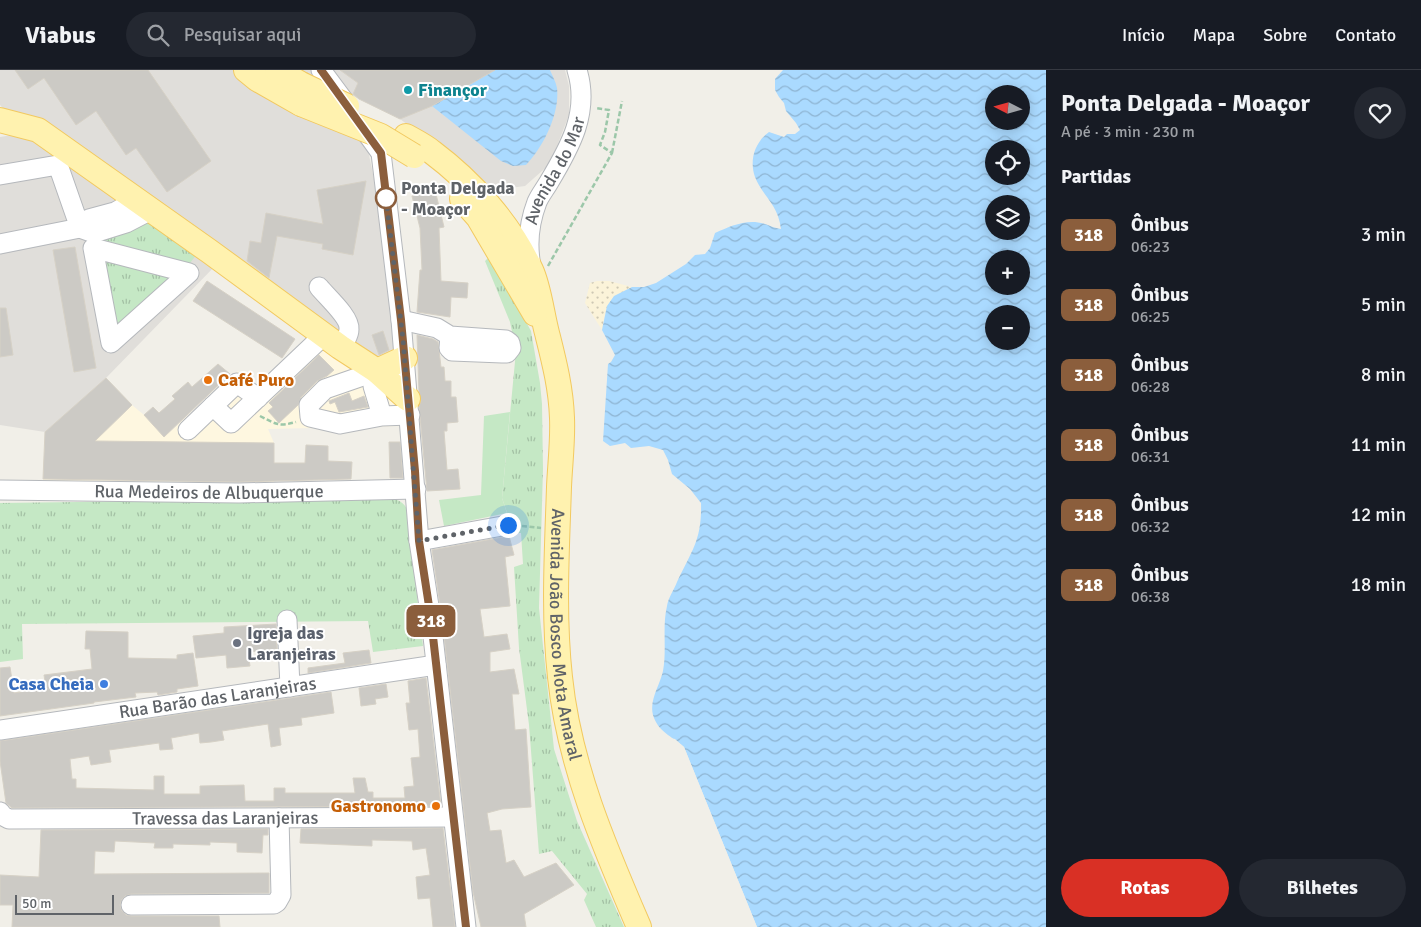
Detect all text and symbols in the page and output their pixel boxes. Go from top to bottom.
search box [126,12,476,57]
text: Viabus [25,20,96,50]
icon: search [144,21,172,49]
text: Pesquisar aqui [184,23,301,47]
text: Início [1122,24,1165,46]
text: Mapa [1193,24,1235,46]
text: Sobre [1263,24,1307,46]
text: Contato [1335,24,1396,46]
place label: Finançor [418,79,488,101]
marker: Finançor [402,84,414,96]
north arrow [985,85,1030,130]
map controls [985,85,1030,350]
button: heart [1354,87,1406,139]
text: Ponta Delgada - Moaçor [1061,88,1310,118]
street label: Avenida do Mar [520,114,590,227]
text: A pé · 3 min · 230 m [1061,122,1195,142]
button: locate [985,140,1030,185]
text: Partidas [1061,165,1131,189]
place label: Ponta Delgada - Moaçor [401,177,515,220]
marker: Ponta Delgada - Moaçor [375,187,397,209]
button: layers [985,195,1030,240]
text: Ônibus [1131,213,1189,237]
text: 3 min [1361,223,1406,247]
text: 318 [1074,224,1103,246]
text: 06:23 [1131,237,1170,257]
button: + [985,250,1030,295]
text: Ônibus [1131,283,1189,307]
text: 5 min [1361,293,1406,317]
text: 318 [1074,294,1103,316]
button: − [985,305,1030,350]
text: 06:25 [1131,307,1170,327]
text: Ônibus [1131,353,1189,377]
text: 8 min [1361,363,1406,387]
text: 318 [1074,364,1103,386]
place label: Café Puro [218,369,294,391]
marker: Café Puro [202,374,214,386]
text: 06:28 [1131,377,1170,397]
text: Ônibus [1131,423,1189,447]
text: 11 min [1351,433,1406,457]
text: 318 [1074,434,1103,456]
text: 06:31 [1131,447,1170,467]
street label: Rua Medeiros de Albuquerque [94,480,324,504]
text: Ônibus [1131,493,1189,517]
text: 12 min [1351,503,1406,527]
text: 318 [1074,504,1103,526]
street label: Avenida João Bosco Mota Amaral [545,508,587,763]
your location [496,513,521,538]
text: 06:32 [1131,517,1170,537]
text: Ônibus [1131,563,1189,587]
text: 18 min [1351,573,1406,597]
text: 318 [1074,574,1103,596]
text: 06:38 [1131,587,1170,607]
line badge: 318 [402,605,460,637]
text: 318 [416,610,446,632]
place label: Igreja das Laranjeiras [247,622,336,665]
marker: Igreja das Laranjeiras [231,637,243,649]
street label: Rua Barão das Laranjeiras [117,672,318,723]
place label: Casa Cheia [8,673,94,695]
marker: Casa Cheia [98,678,110,690]
place label: Gastronomo [331,795,426,817]
marker: Gastronomo [430,800,442,812]
street label: Travessa das Laranjeiras [132,807,318,829]
button: Rotas [1061,859,1229,917]
button: Bilhetes [1239,859,1406,917]
scale bar [15,892,114,915]
text: 50 m [22,895,51,912]

